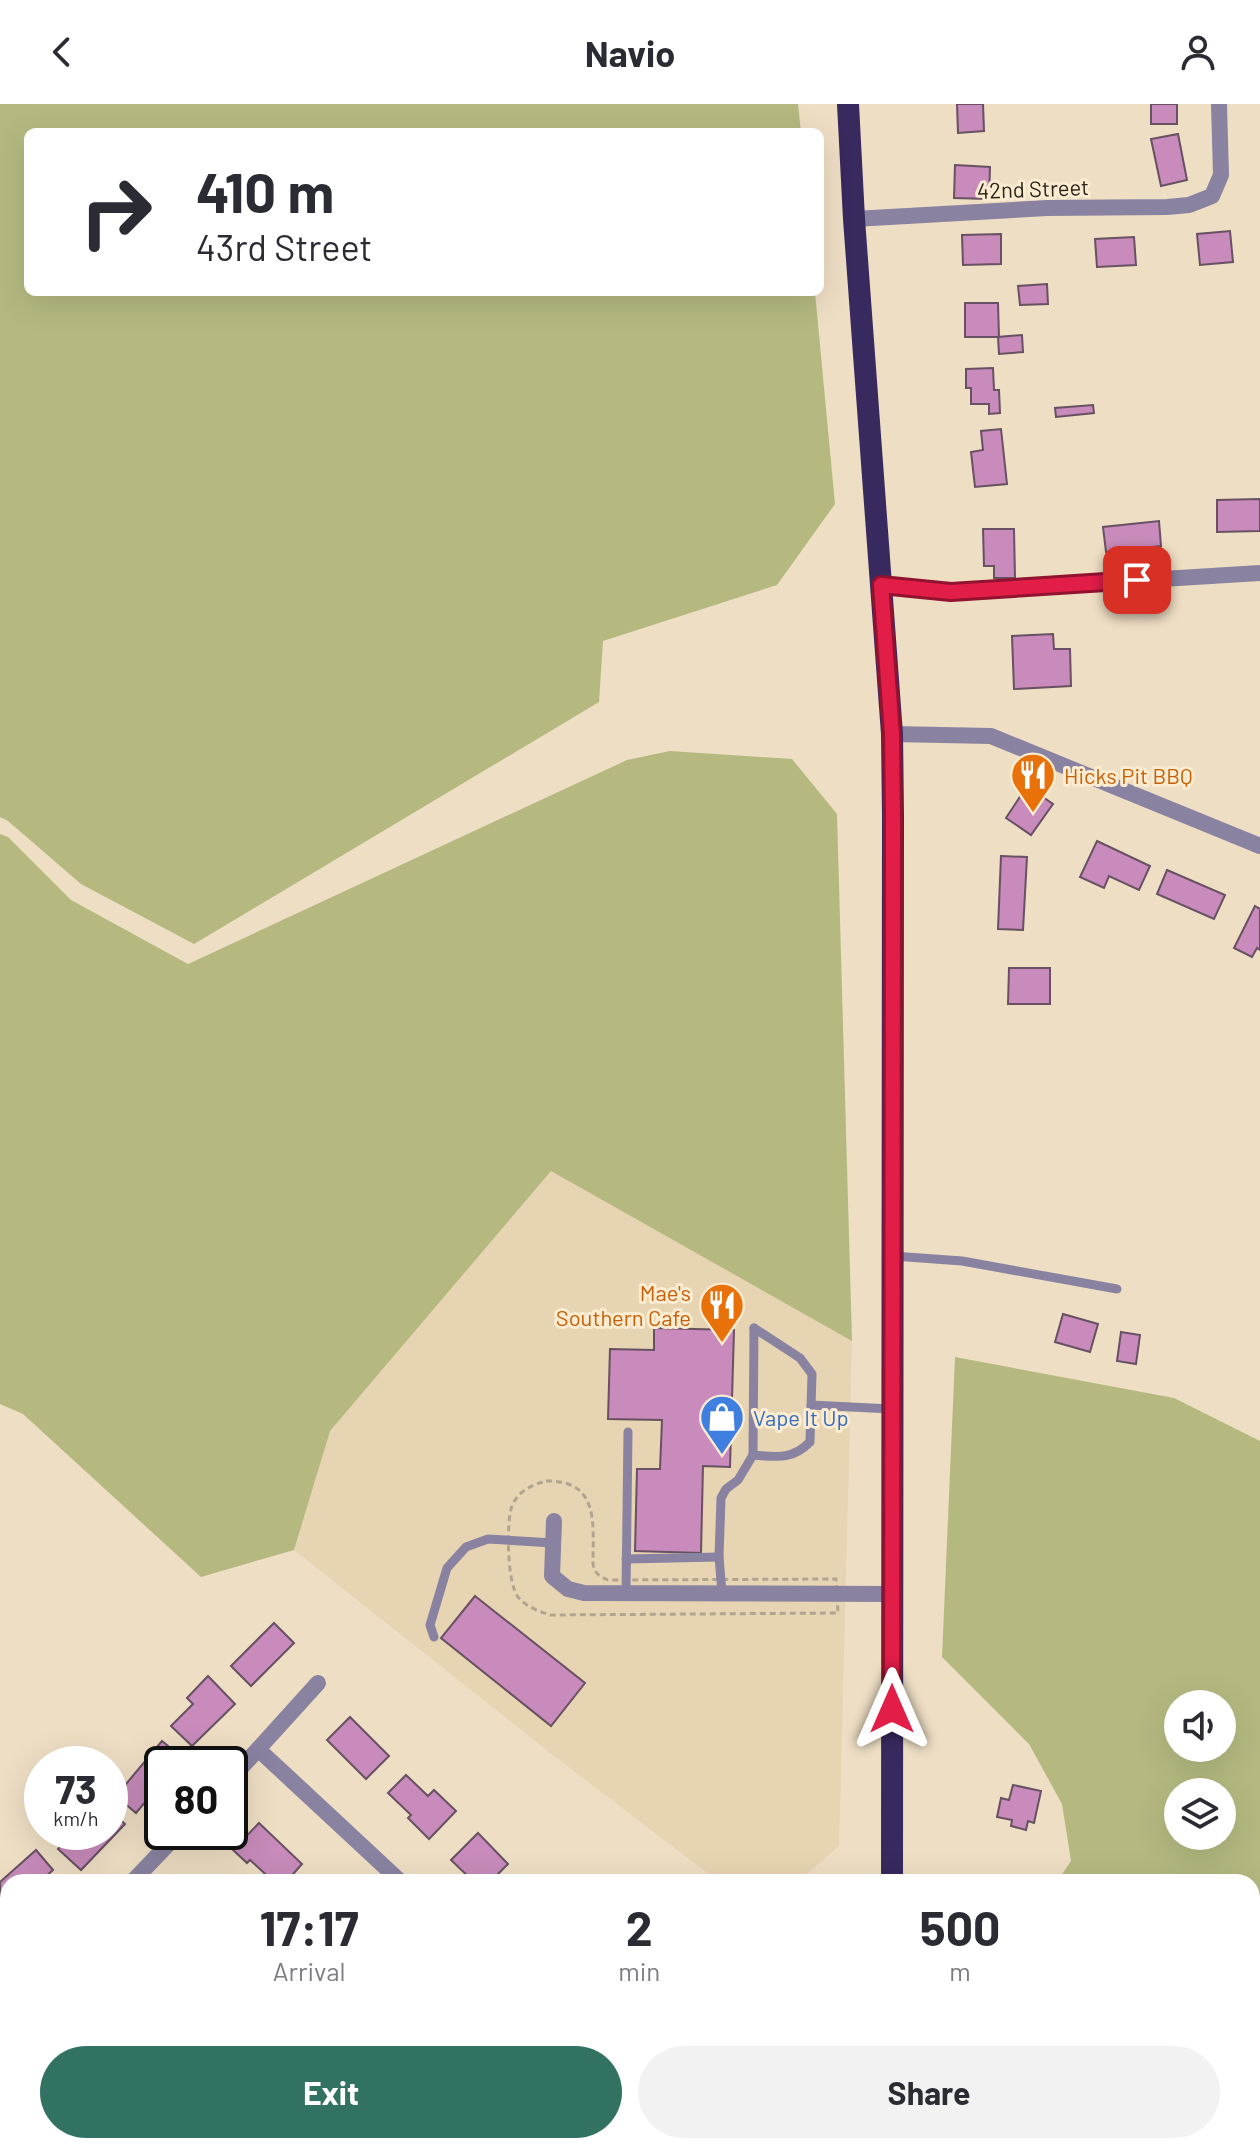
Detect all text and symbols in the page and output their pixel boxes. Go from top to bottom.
icon: back [40,30,84,74]
icon: person [1176,30,1220,74]
text: Navio [585,31,675,74]
text: 410 m [196,157,334,224]
icon: right [64,160,168,264]
street label: 42nd Street [977,173,1089,203]
text: 43rd Street [196,225,372,268]
pin [1103,546,1171,614]
icon: arrive [1115,558,1159,602]
restaurant icon: Hicks Pit BBQ [1009,751,1057,814]
place label: Hicks Pit BBQ [1064,762,1193,788]
place label: Mae's Southern Cafe [556,1279,691,1330]
restaurant icon: Mae's Southern Cafe [698,1281,746,1344]
shop icon: Vape It Up [698,1393,746,1456]
place label: Vape It Up [753,1404,849,1430]
position arrow [850,1667,934,1751]
map controls [1164,1690,1236,1850]
button: sound [1164,1690,1236,1762]
speed limit sign: 80 [144,1746,248,1850]
text: 73 [55,1764,97,1812]
button: layers [1164,1778,1236,1850]
text: km/h [53,1806,99,1830]
text: 17:17 [260,1898,359,1956]
text: 2 [626,1898,653,1956]
text: 500 [920,1898,1000,1956]
text: Arrival [273,1955,345,1986]
text: min [618,1955,660,1986]
text: m [949,1955,971,1986]
button: Exit [40,2046,622,2138]
button: Share [638,2046,1220,2138]

